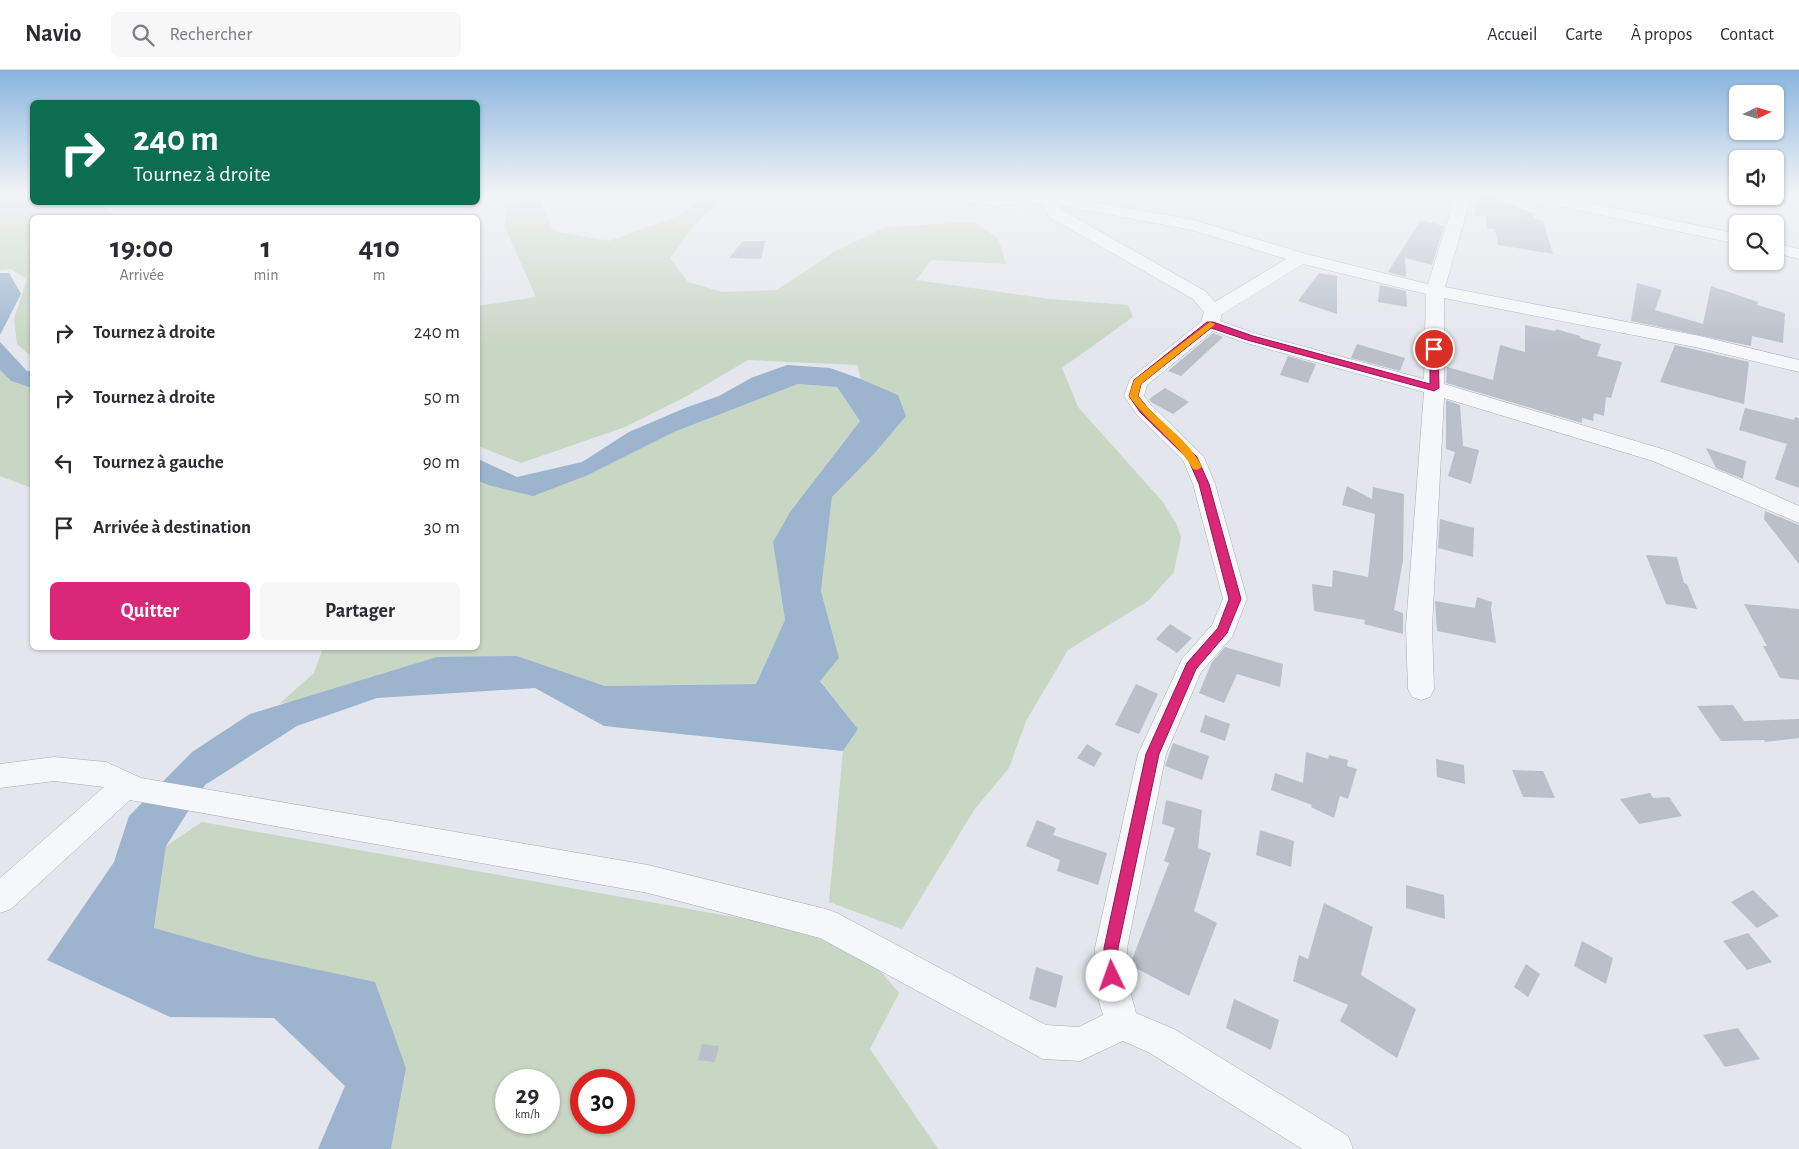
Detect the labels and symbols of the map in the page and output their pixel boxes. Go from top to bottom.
north arrow [1729,85,1784,140]
pin [1413,328,1455,370]
position arrow [1085,949,1137,1001]
speed limit sign: 30 [570,1069,635,1134]

